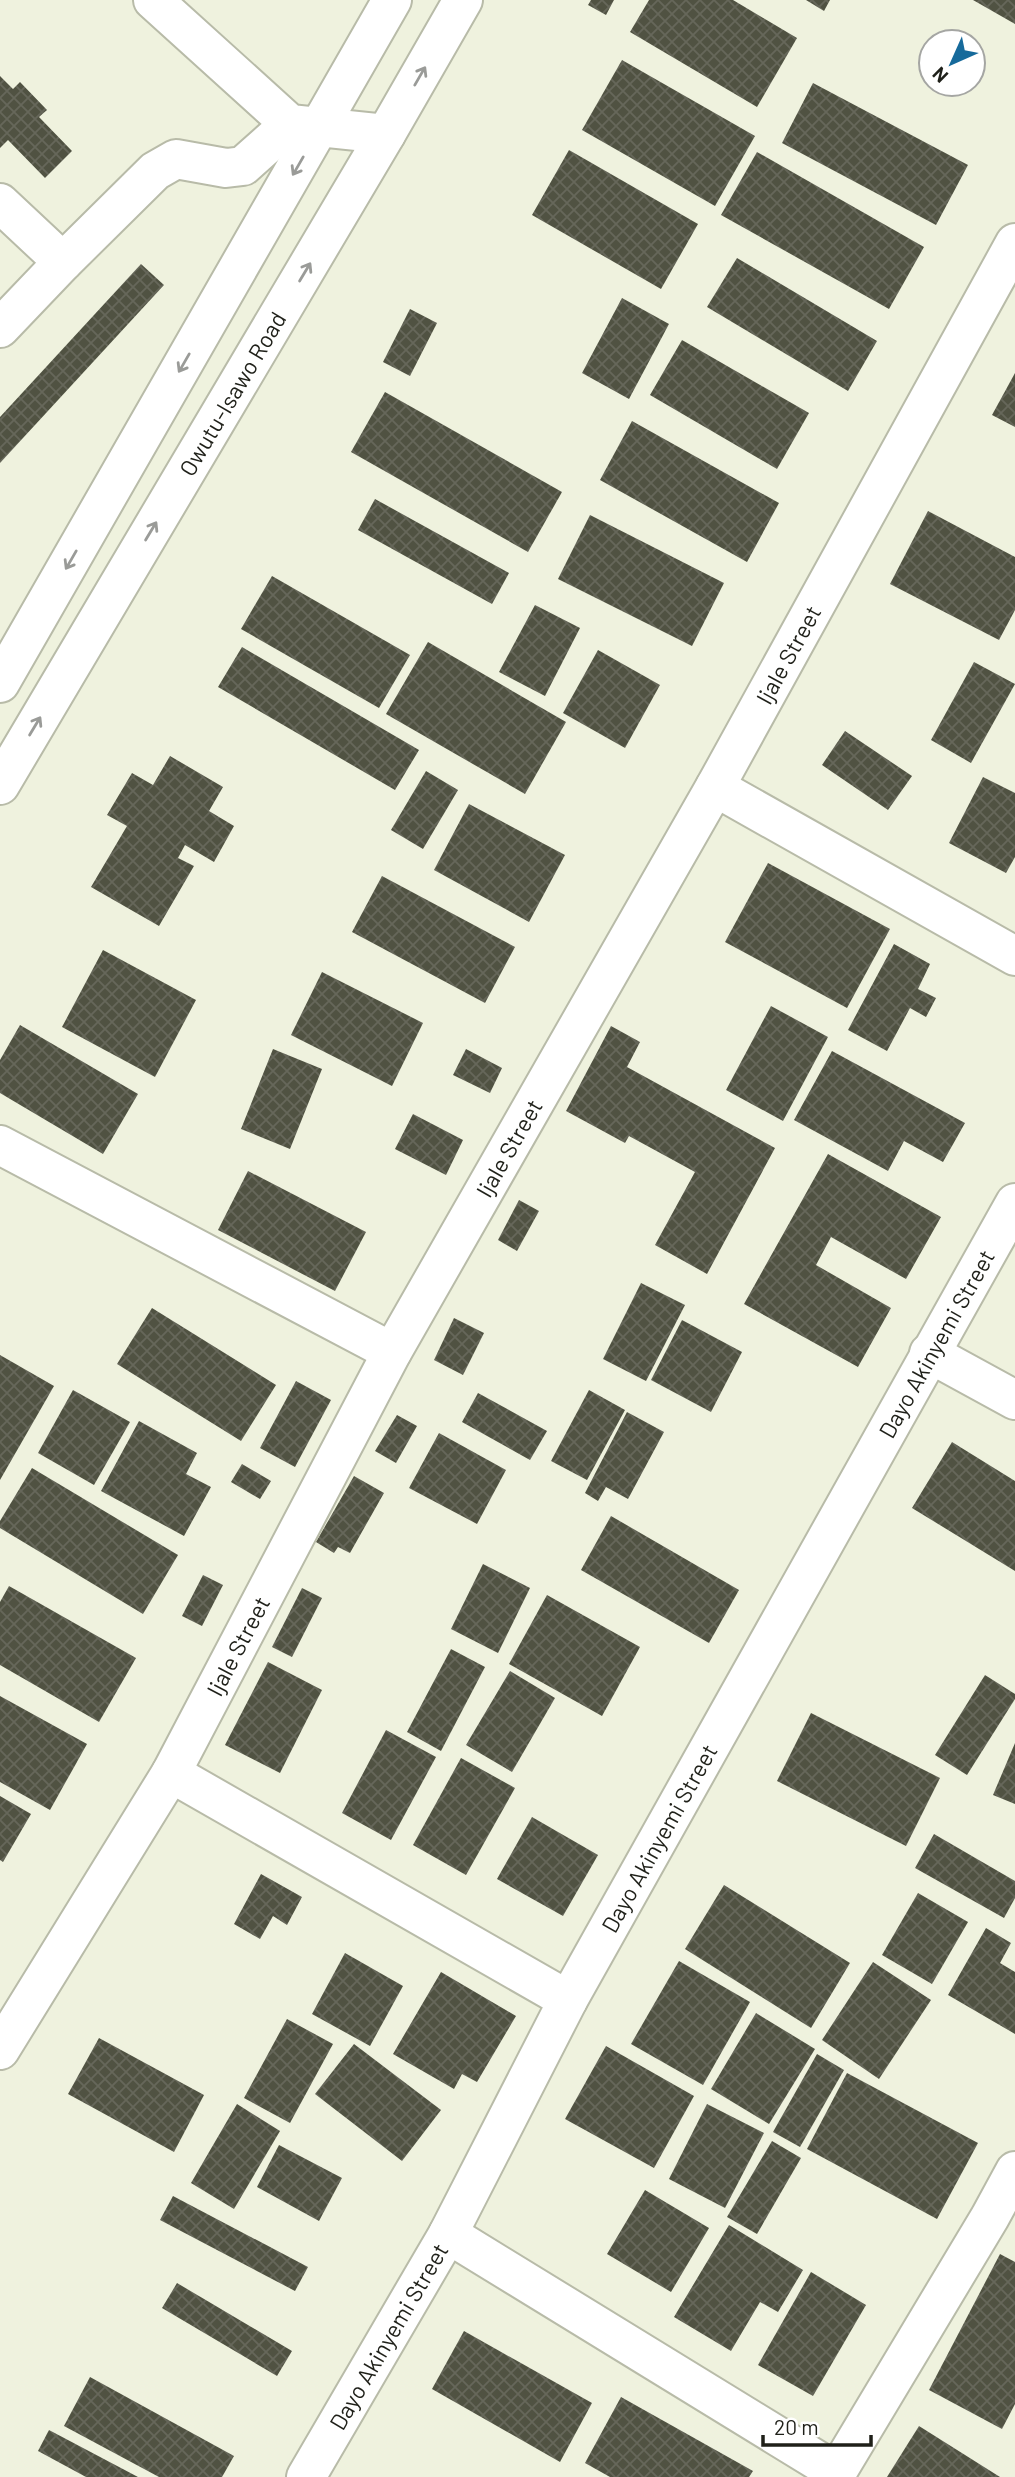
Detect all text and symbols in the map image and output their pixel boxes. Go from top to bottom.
north arrow [917,28,987,98]
text: N [927,63,952,88]
one-way arrow [413,66,427,86]
one-way arrow [291,155,305,175]
one-way arrow [298,262,312,282]
street label: Owutu-Isawo Road [173,307,292,481]
one-way arrow [177,352,191,372]
one-way arrow [144,521,158,541]
one-way arrow [64,549,77,570]
street label: Ijale Street [750,600,826,709]
one-way arrow [28,717,42,737]
street label: Ijale Street [470,1094,548,1202]
street label: Dayo Akinyemi Street [872,1245,1000,1443]
street label: Ijale Street [200,1591,275,1700]
street label: Dayo Akinyemi Street [595,1739,723,1937]
street label: Dayo Akinyemi Street [323,2238,454,2435]
scale bar [763,2404,872,2448]
text: 20 m [774,2414,819,2439]

